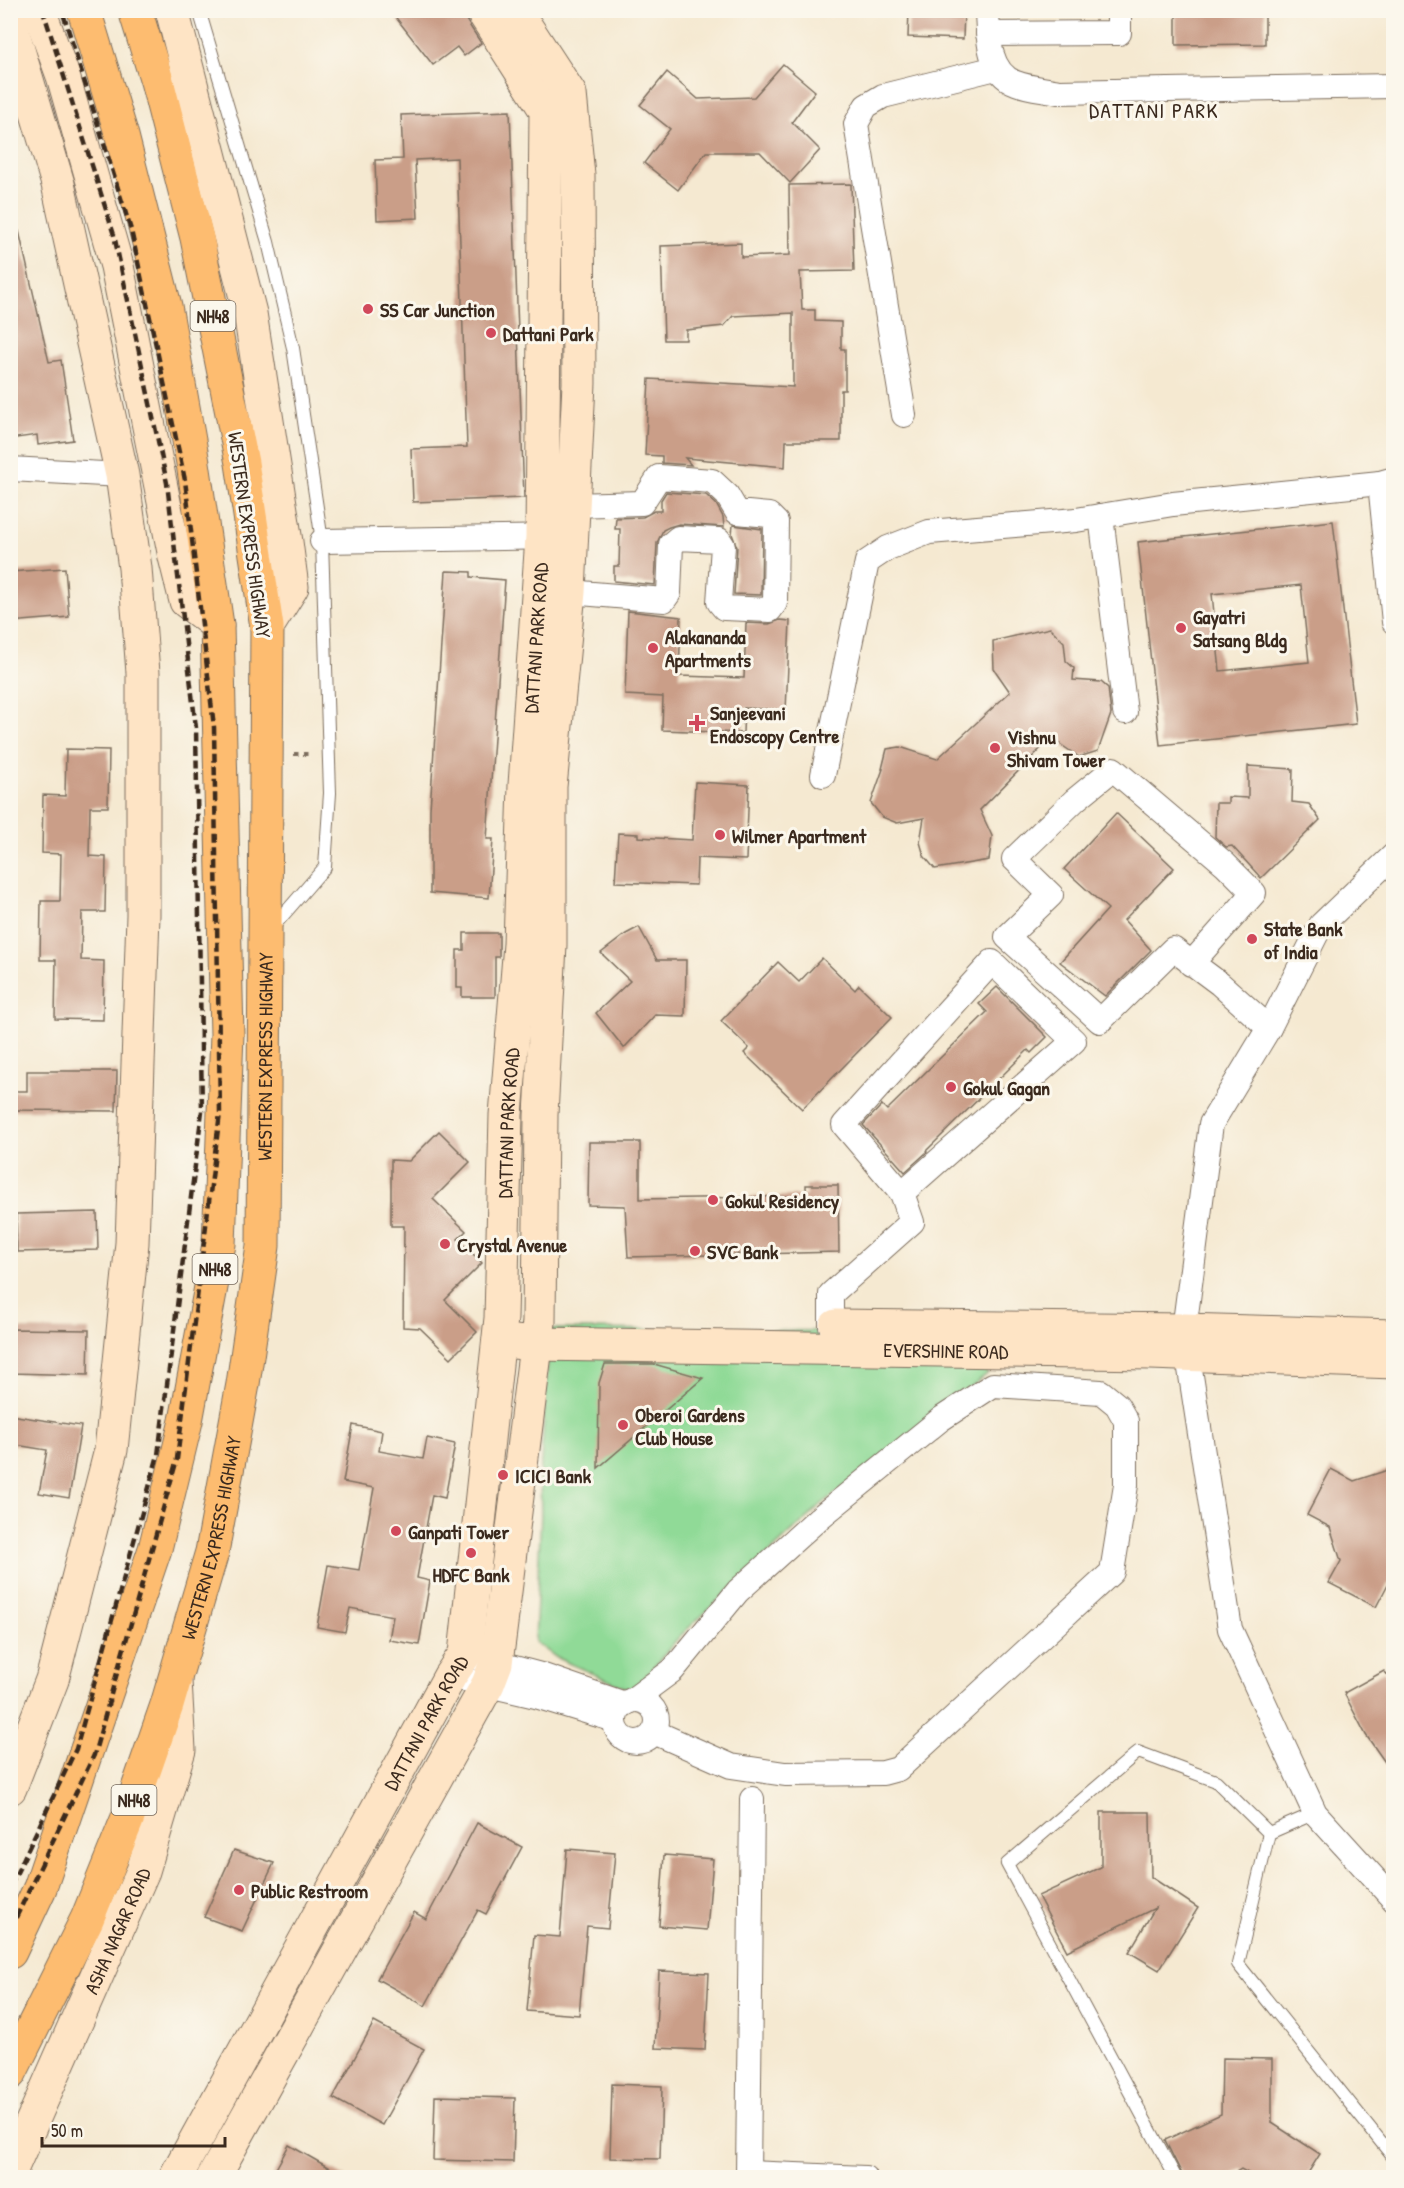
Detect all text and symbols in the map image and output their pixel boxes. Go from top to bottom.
district label: DATTANI PARK [1089,96,1219,125]
place label: SS Car Junction [380,296,495,323]
road number: NH48 [190,301,236,331]
marker: SS Car Junction [361,302,375,316]
place label: Dattani Park [503,320,594,347]
marker: Dattani Park [484,326,498,340]
street label: WESTERN EXPRESS HIGHWAY [222,430,278,640]
street label: DATTANI PARK ROAD [516,561,554,714]
place label: Gayatri Satsang Bldg [1193,603,1287,654]
marker: Gayatri Satsang Bldg [1174,621,1188,635]
place label: Alakananda Apartments [665,623,751,674]
marker: Alakananda Apartments [646,641,660,655]
place label: Sanjeevani Endoscopy Centre [710,699,839,750]
marker: Sanjeevani Endoscopy Centre [688,714,706,732]
place label: Vishnu Shivam Tower [1007,723,1106,773]
marker: Vishnu Shivam Tower [988,741,1002,755]
place label: Wilmer Apartment [732,822,867,850]
marker: Wilmer Apartment [713,828,727,842]
place label: State Bank of India [1264,915,1343,965]
marker: State Bank of India [1245,932,1259,946]
street label: WESTERN EXPRESS HIGHWAY [250,952,278,1161]
street label: DATTANI PARK ROAD [490,1046,525,1199]
place label: Gokul Gagan [963,1074,1050,1102]
marker: Gokul Gagan [944,1080,958,1094]
place label: Gokul Residency [725,1187,840,1215]
marker: Gokul Residency [706,1193,720,1207]
place label: Crystal Avenue [457,1231,567,1259]
marker: Crystal Avenue [438,1237,452,1251]
place label: SVC Bank [707,1238,779,1265]
marker: SVC Bank [688,1244,702,1258]
road number: NH48 [192,1254,238,1284]
street label: EVERSHINE ROAD [883,1336,1009,1364]
place label: Oberoi Gardens Club House [635,1401,745,1451]
marker: Oberoi Gardens Club House [616,1418,630,1432]
street label: WESTERN EXPRESS HIGHWAY [174,1433,247,1643]
place label: ICICI Bank [515,1462,592,1489]
marker: ICICI Bank [496,1468,510,1482]
place label: Ganpati Tower [408,1518,509,1546]
marker: Ganpati Tower [389,1524,403,1538]
marker: HDFC Bank [464,1546,478,1560]
place label: HDFC Bank [432,1561,510,1588]
street label: DATTANI PARK ROAD [377,1649,474,1795]
road number: NH48 [112,1785,156,1815]
street label: ASHA NAGAR ROAD [77,1863,157,1998]
place label: Public Restroom [251,1877,368,1904]
marker: Public Restroom [232,1883,246,1897]
scale bar [42,2110,225,2148]
text: 50 m [51,2118,83,2143]

